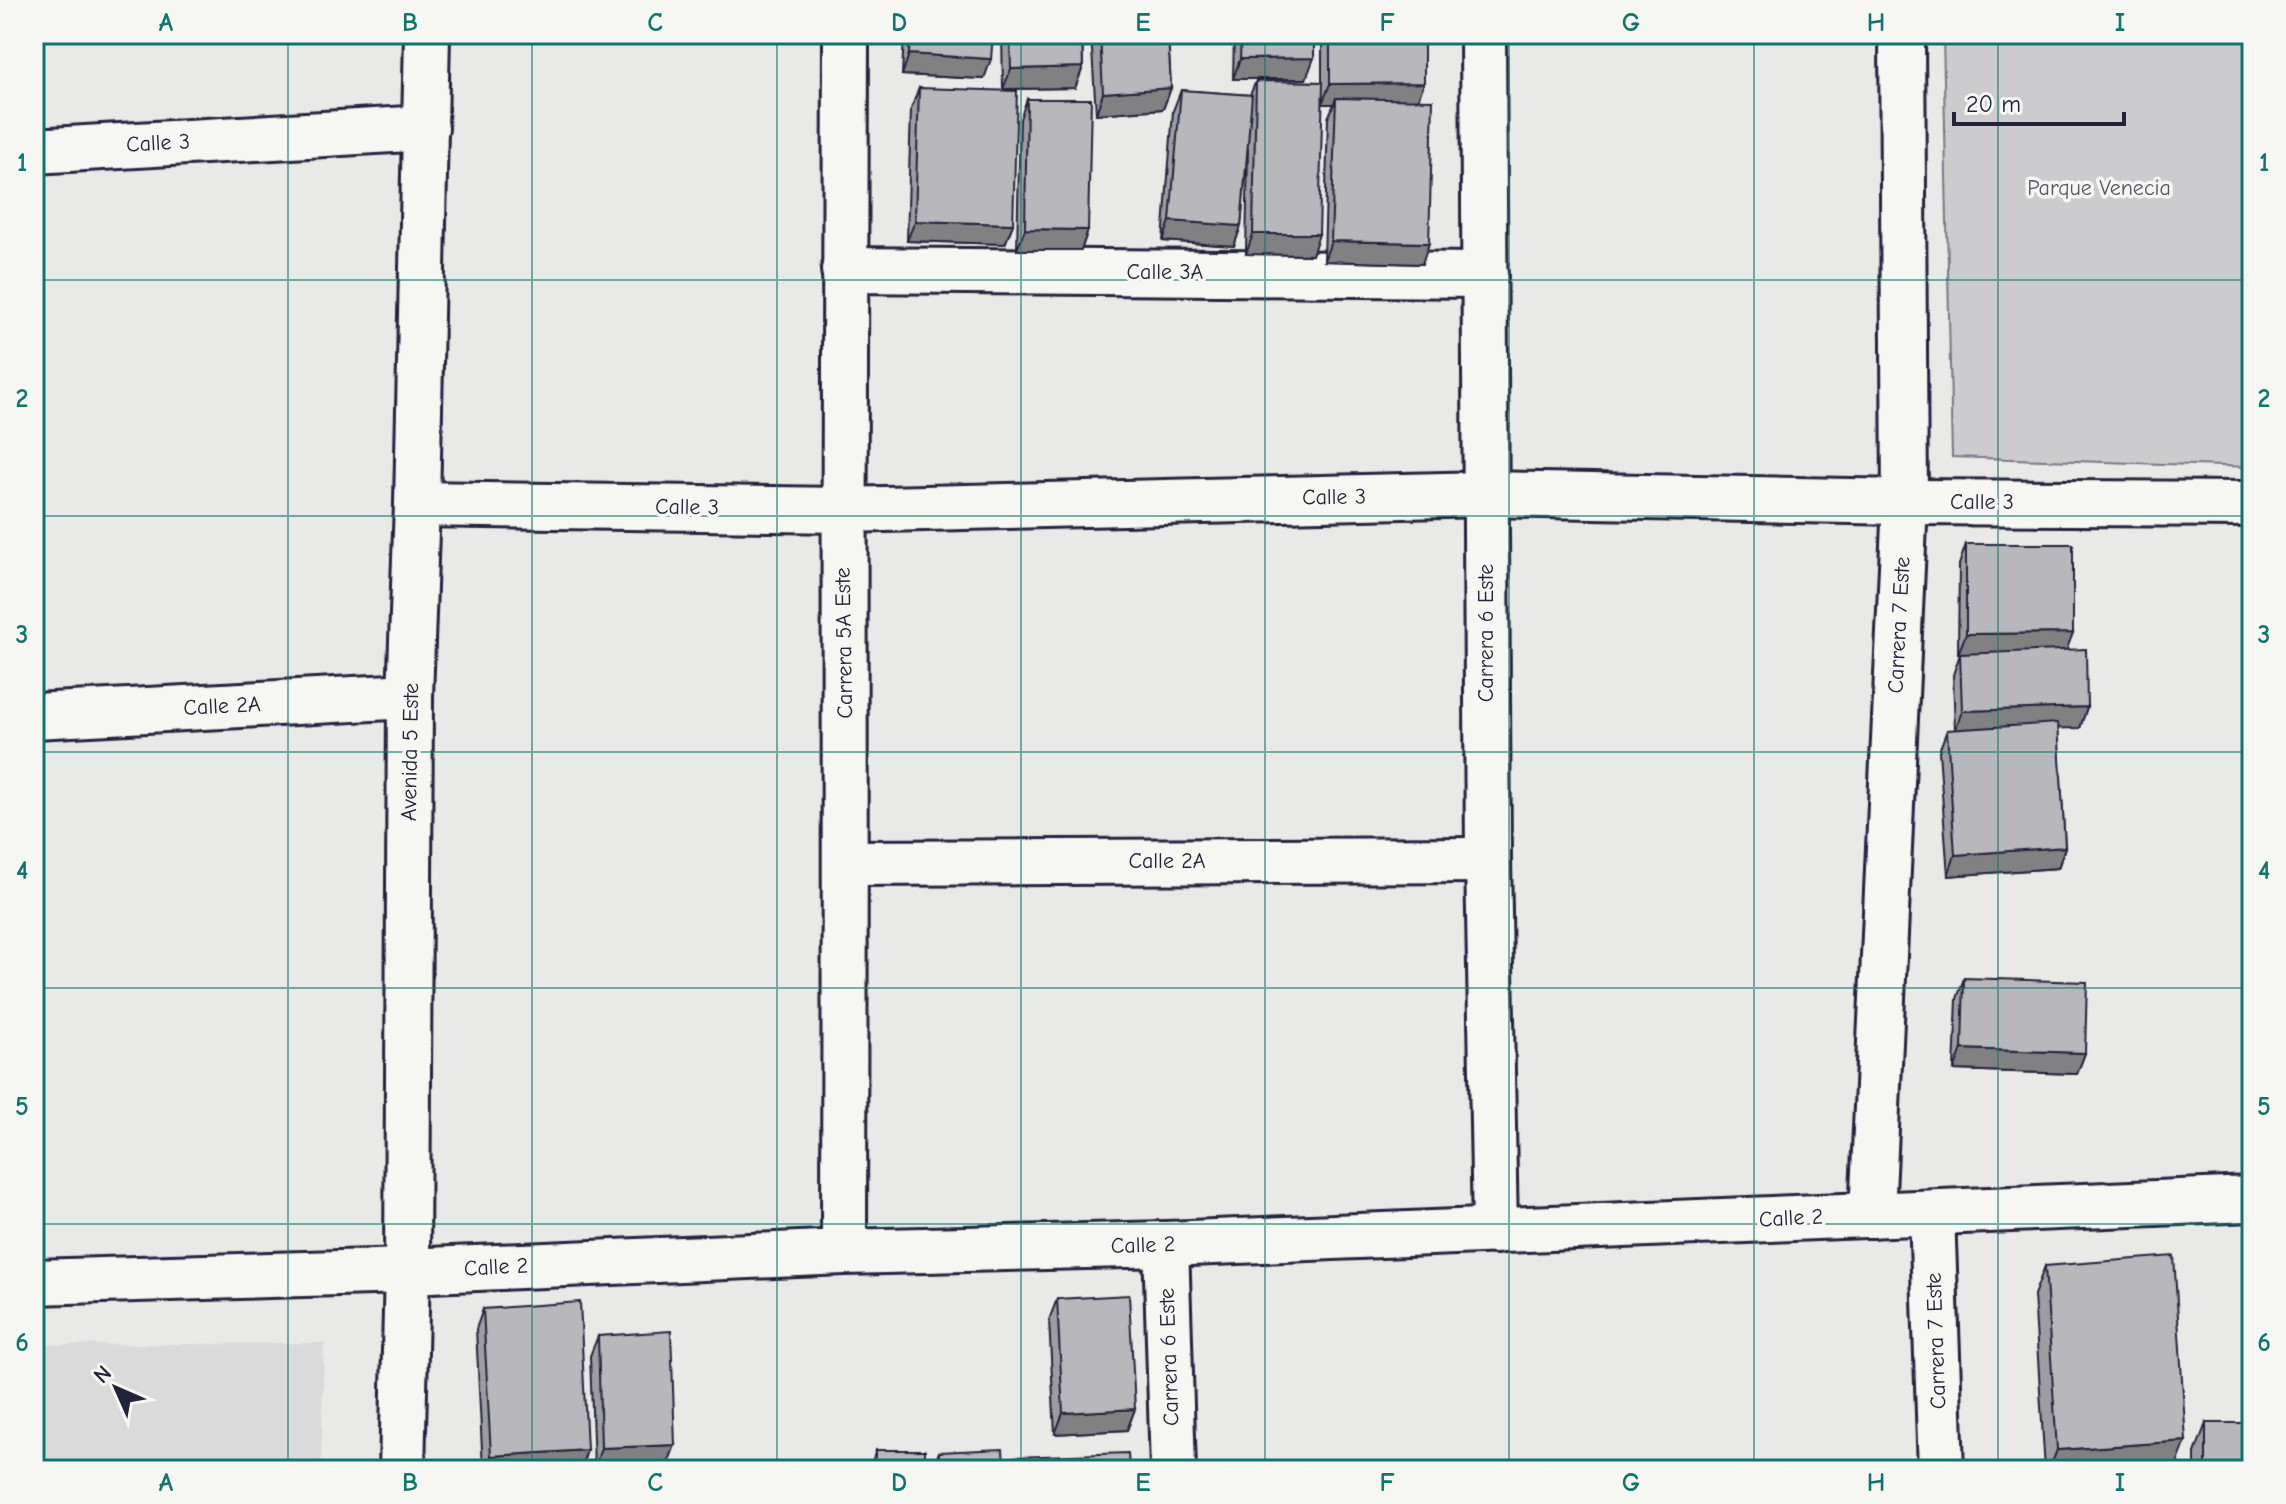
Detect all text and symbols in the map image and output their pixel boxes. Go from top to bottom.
text: A [159,8,174,38]
text: B [402,8,418,38]
text: C [647,8,663,38]
text: D [891,8,907,38]
text: E [1135,8,1151,38]
text: F [1379,8,1395,38]
text: G [1622,8,1640,38]
text: H [1867,8,1885,38]
text: I [2115,8,2125,38]
scale bar [1954,76,2124,126]
text: 20 m [1966,90,2021,118]
street label: Calle 3 [125,128,191,158]
text: 1 [17,148,27,178]
text: 1 [2259,148,2269,178]
park label: Parque Venecia [2027,175,2171,201]
street label: Calle 3A [1127,259,1204,285]
text: 2 [16,384,28,414]
text: 2 [2258,384,2270,414]
street label: Calle 3 [1302,483,1366,511]
street label: Calle 3 [1950,489,2014,515]
street label: Calle 3 [655,493,719,521]
street label: Carrera 7 Este [1882,556,1916,694]
street label: Carrera 6 Este [1473,564,1499,702]
street label: Carrera 5A Este [830,567,858,719]
text: 3 [16,620,28,650]
text: 3 [2258,620,2270,650]
street label: Avenida 5 Este [396,683,424,821]
street label: Calle 2A [183,691,261,721]
street label: Calle 2A [1128,848,1206,874]
text: 4 [16,856,28,886]
text: 4 [2258,856,2270,886]
text: 5 [15,1092,29,1122]
text: 5 [2257,1092,2271,1122]
street label: Calle 2 [1758,1203,1824,1233]
street label: Calle 2 [1110,1231,1176,1259]
street label: Calle 2 [463,1252,529,1282]
street label: Carrera 7 Este [1921,1272,1951,1410]
street label: Carrera 6 Este [1154,1287,1184,1427]
text: 6 [15,1328,29,1358]
text: 6 [2257,1328,2271,1358]
north arrow [76,1348,156,1428]
text: N [88,1360,117,1389]
text: A [159,1468,174,1498]
text: B [402,1468,418,1498]
text: C [647,1468,663,1498]
text: D [891,1468,907,1498]
text: E [1135,1468,1151,1498]
text: F [1379,1468,1395,1498]
text: G [1622,1468,1640,1498]
text: H [1867,1468,1885,1498]
text: I [2115,1468,2125,1498]

